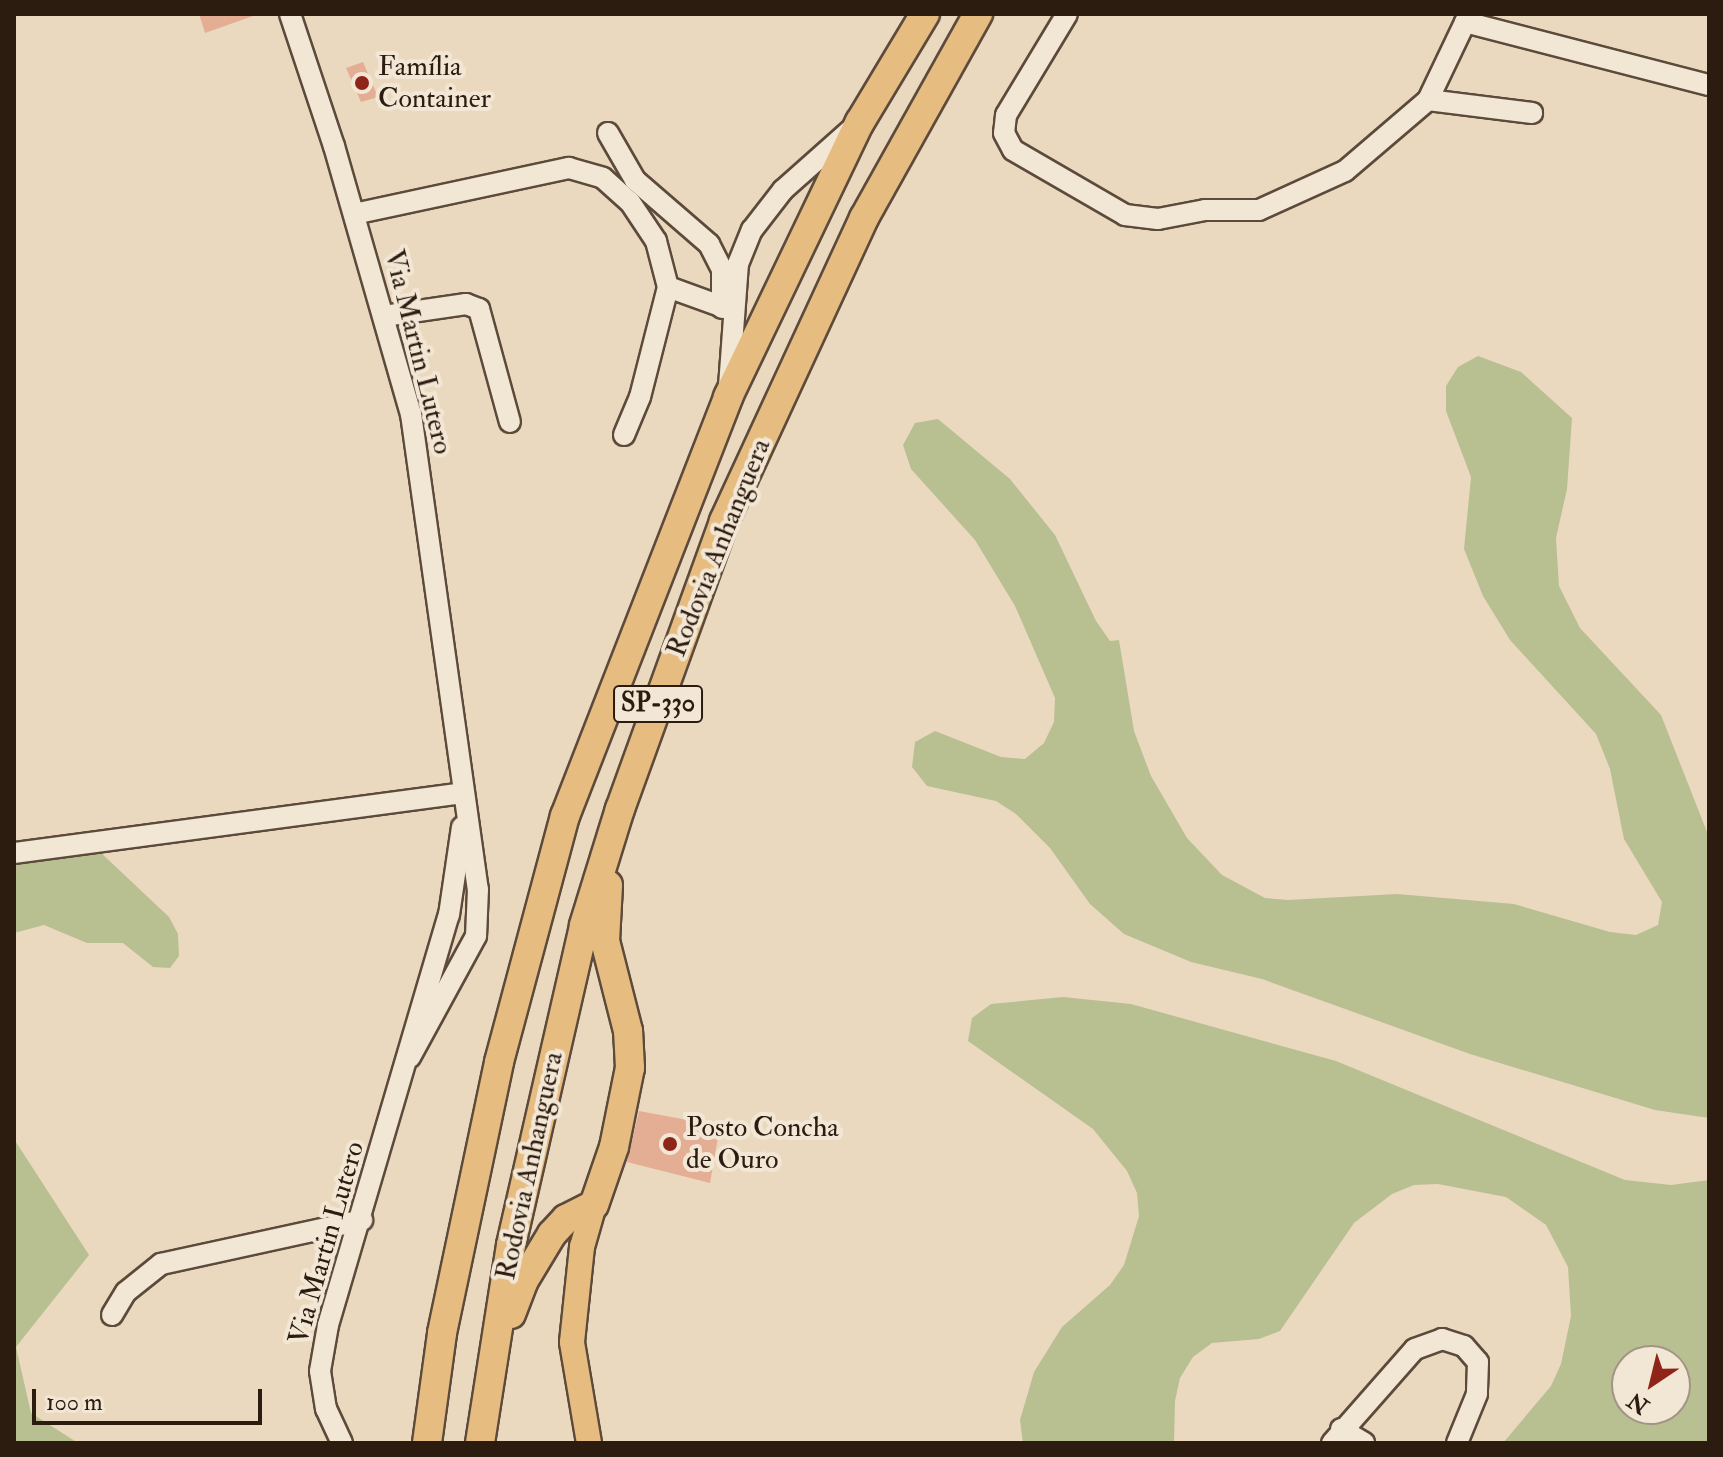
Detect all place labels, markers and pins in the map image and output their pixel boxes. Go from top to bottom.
place label: Família Container [378,50,491,116]
marker: Família Container [353,74,371,92]
place label: Posto Concha de Ouro [686,1111,839,1177]
marker: Posto Concha de Ouro [661,1135,679,1153]

